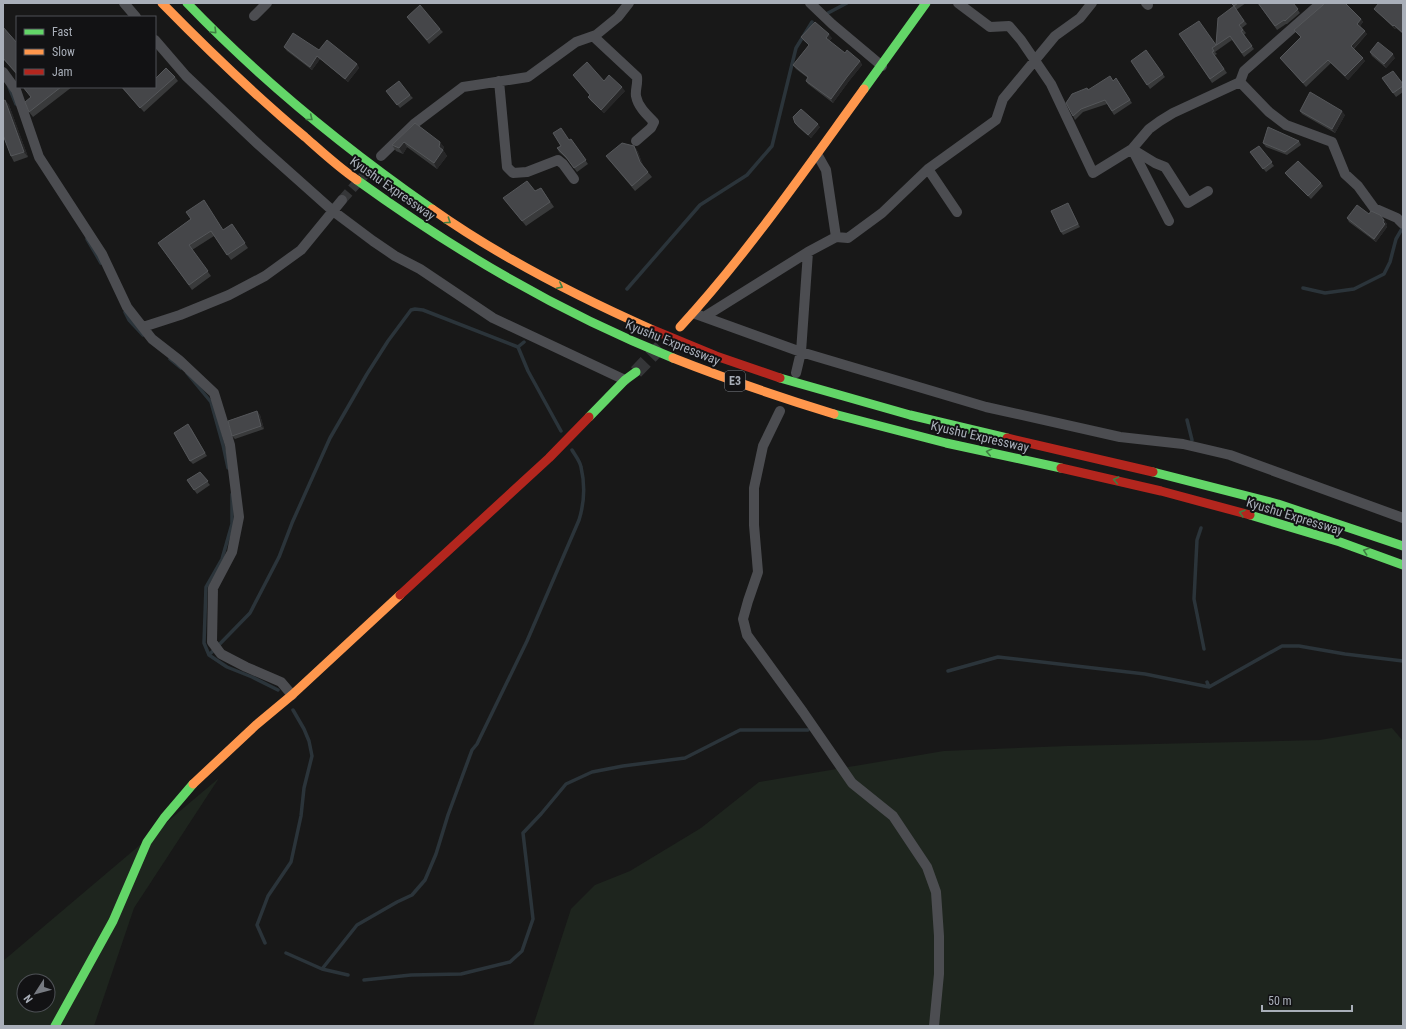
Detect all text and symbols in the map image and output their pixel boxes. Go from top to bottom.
legend [16,16,156,88]
text: Fast [52,25,73,39]
one-way arrow [209,26,217,34]
text: Slow [52,45,75,59]
text: Jam [52,65,73,79]
one-way arrow [306,114,313,121]
street label: Kyushu Expressway [347,153,439,224]
one-way arrow [444,216,451,224]
one-way arrow [556,281,564,289]
street label: Kyushu Expressway [623,317,723,368]
road number: E3 [725,371,745,391]
street label: Kyushu Expressway [929,418,1031,455]
one-way arrow [986,449,993,457]
one-way arrow [1113,477,1119,485]
street label: Kyushu Expressway [1245,495,1346,538]
one-way arrow [1239,509,1246,518]
one-way arrow [1363,548,1370,556]
north arrow [16,973,56,1013]
scale bar [1262,987,1352,1013]
text: N [21,992,36,1005]
text: 50 m [1268,994,1292,1008]

